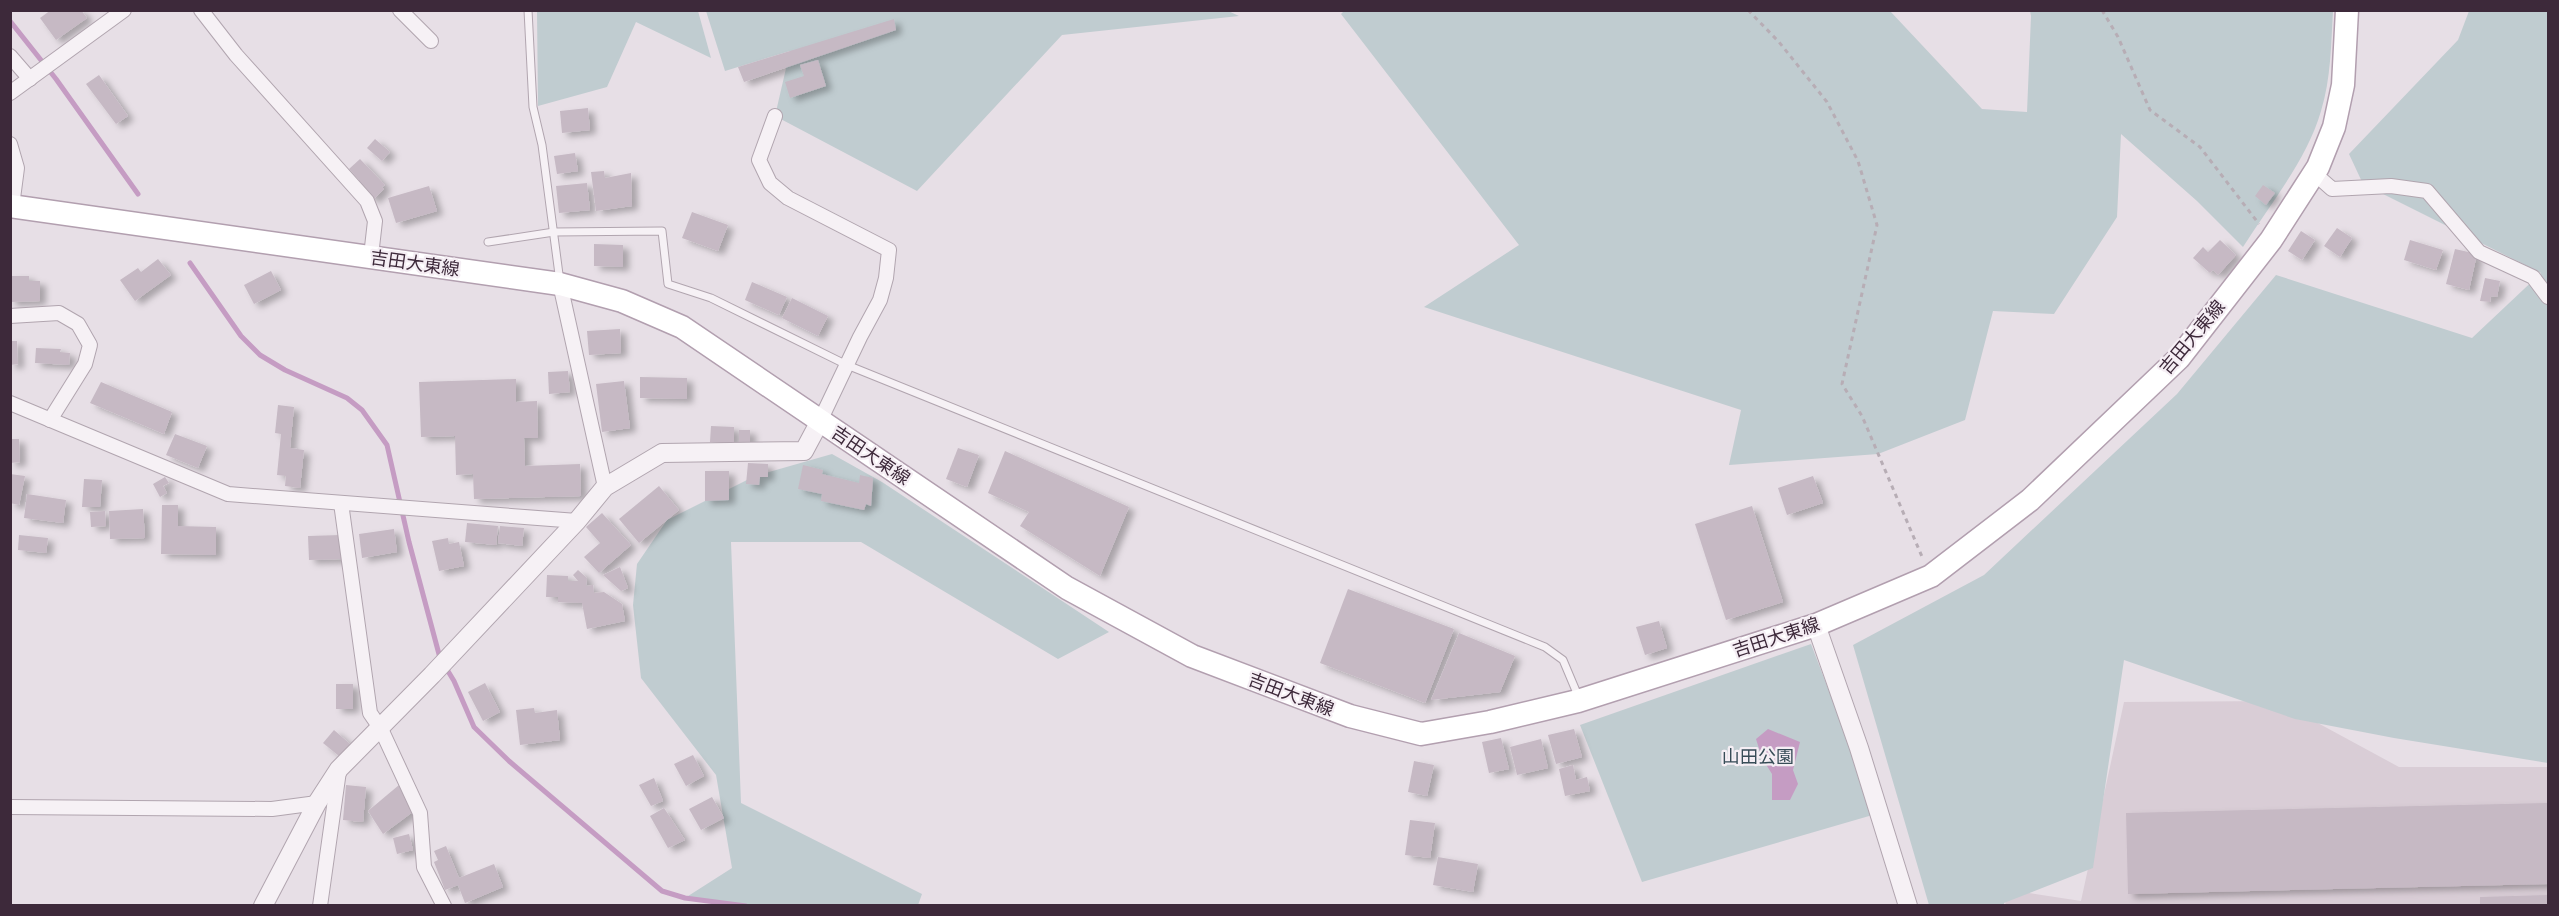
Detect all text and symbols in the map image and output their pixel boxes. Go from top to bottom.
street label: 吉田大東線 [369,245,461,281]
street label: 吉田大東線 [2154,295,2230,379]
street label: 吉田大東線 [827,420,915,490]
street label: 吉田大東線 [1730,612,1822,662]
street label: 吉田大東線 [1245,667,1337,721]
park label: 山田公園 [1722,745,1794,768]

